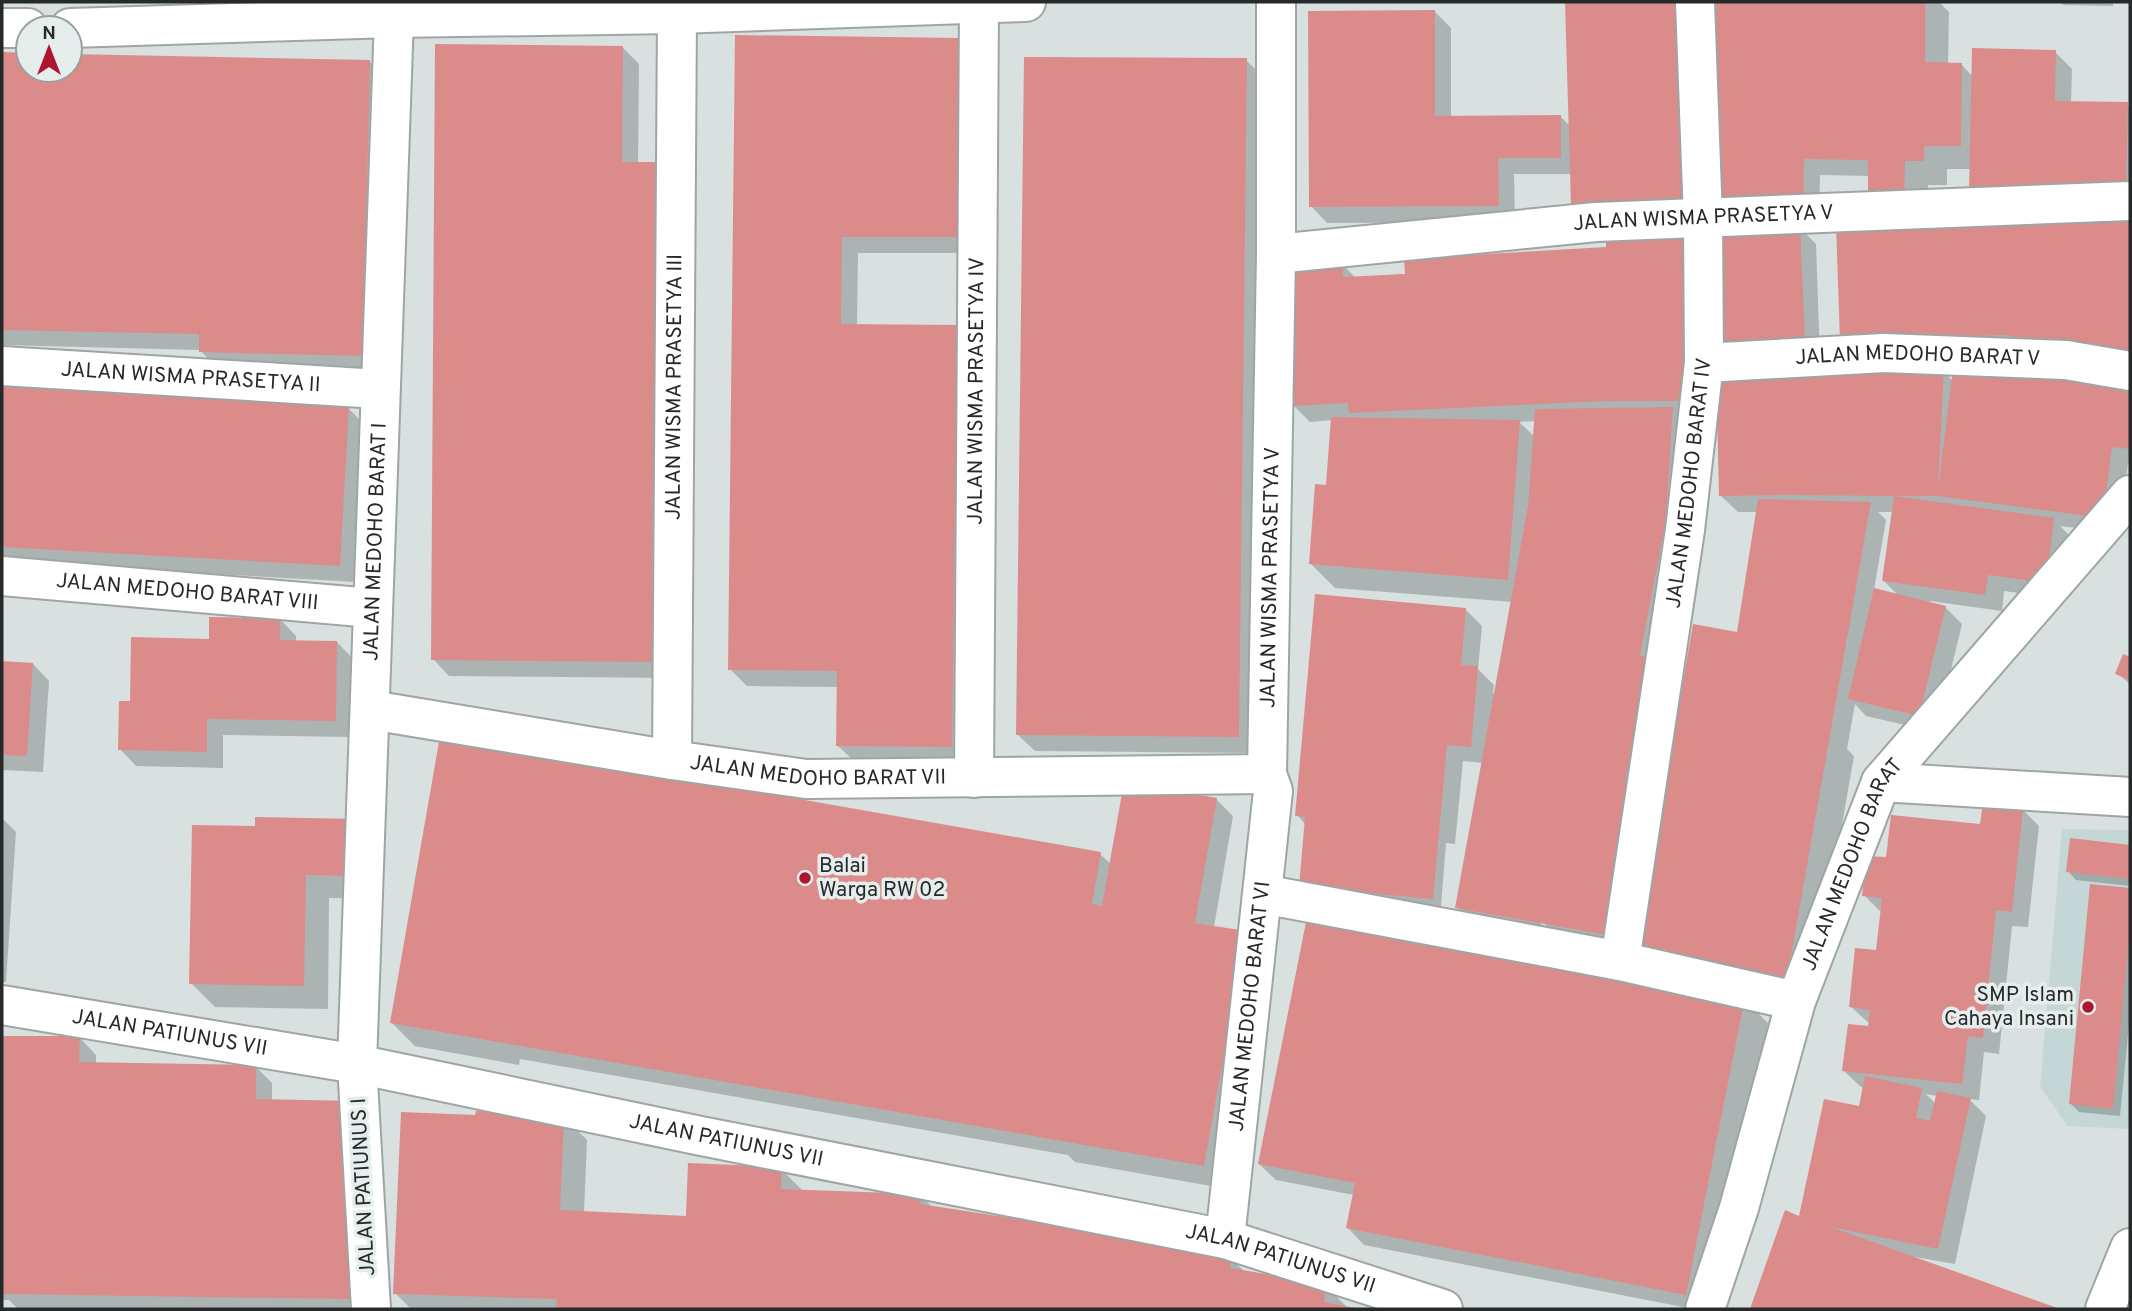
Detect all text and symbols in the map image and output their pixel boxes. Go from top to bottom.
north arrow [14,14,84,84]
text: N [42,22,56,46]
street label: JALAN WISMA PRASETYA V [1572,199,1834,238]
street label: JALAN WISMA PRASETYA III [660,254,689,520]
street label: JALAN WISMA PRASETYA IV [962,257,991,525]
street label: JALAN MEDOHO BARAT V [1794,339,2041,373]
street label: JALAN WISMA PRASETYA II [60,356,321,399]
street label: JALAN MEDOHO BARAT IV [1660,356,1718,610]
street label: JALAN MEDOHO BARAT I [358,422,393,661]
street label: JALAN WISMA PRASETYA V [1255,447,1286,708]
street label: JALAN MEDOHO BARAT VIII [55,567,320,617]
street label: JALAN MEDOHO BARAT VII [688,749,946,793]
street label: JALAN MEDOHO BARAT [1796,753,1909,975]
place label: Balai Warga RW 02 [819,853,945,904]
marker: Balai Warga RW 02 [797,870,813,886]
street label: JALAN MEDOHO BARAT VI [1223,880,1277,1133]
place label: SMP Islam Cahaya Insani [1944,982,2074,1033]
marker: SMP Islam Cahaya Insani [2080,999,2096,1015]
street label: JALAN PATIUNUS VII [70,1003,269,1062]
street label: JALAN PATIUNUS I [346,1097,382,1277]
street label: JALAN PATIUNUS VII [627,1108,826,1173]
street label: JALAN PATIUNUS VII [1183,1218,1379,1300]

